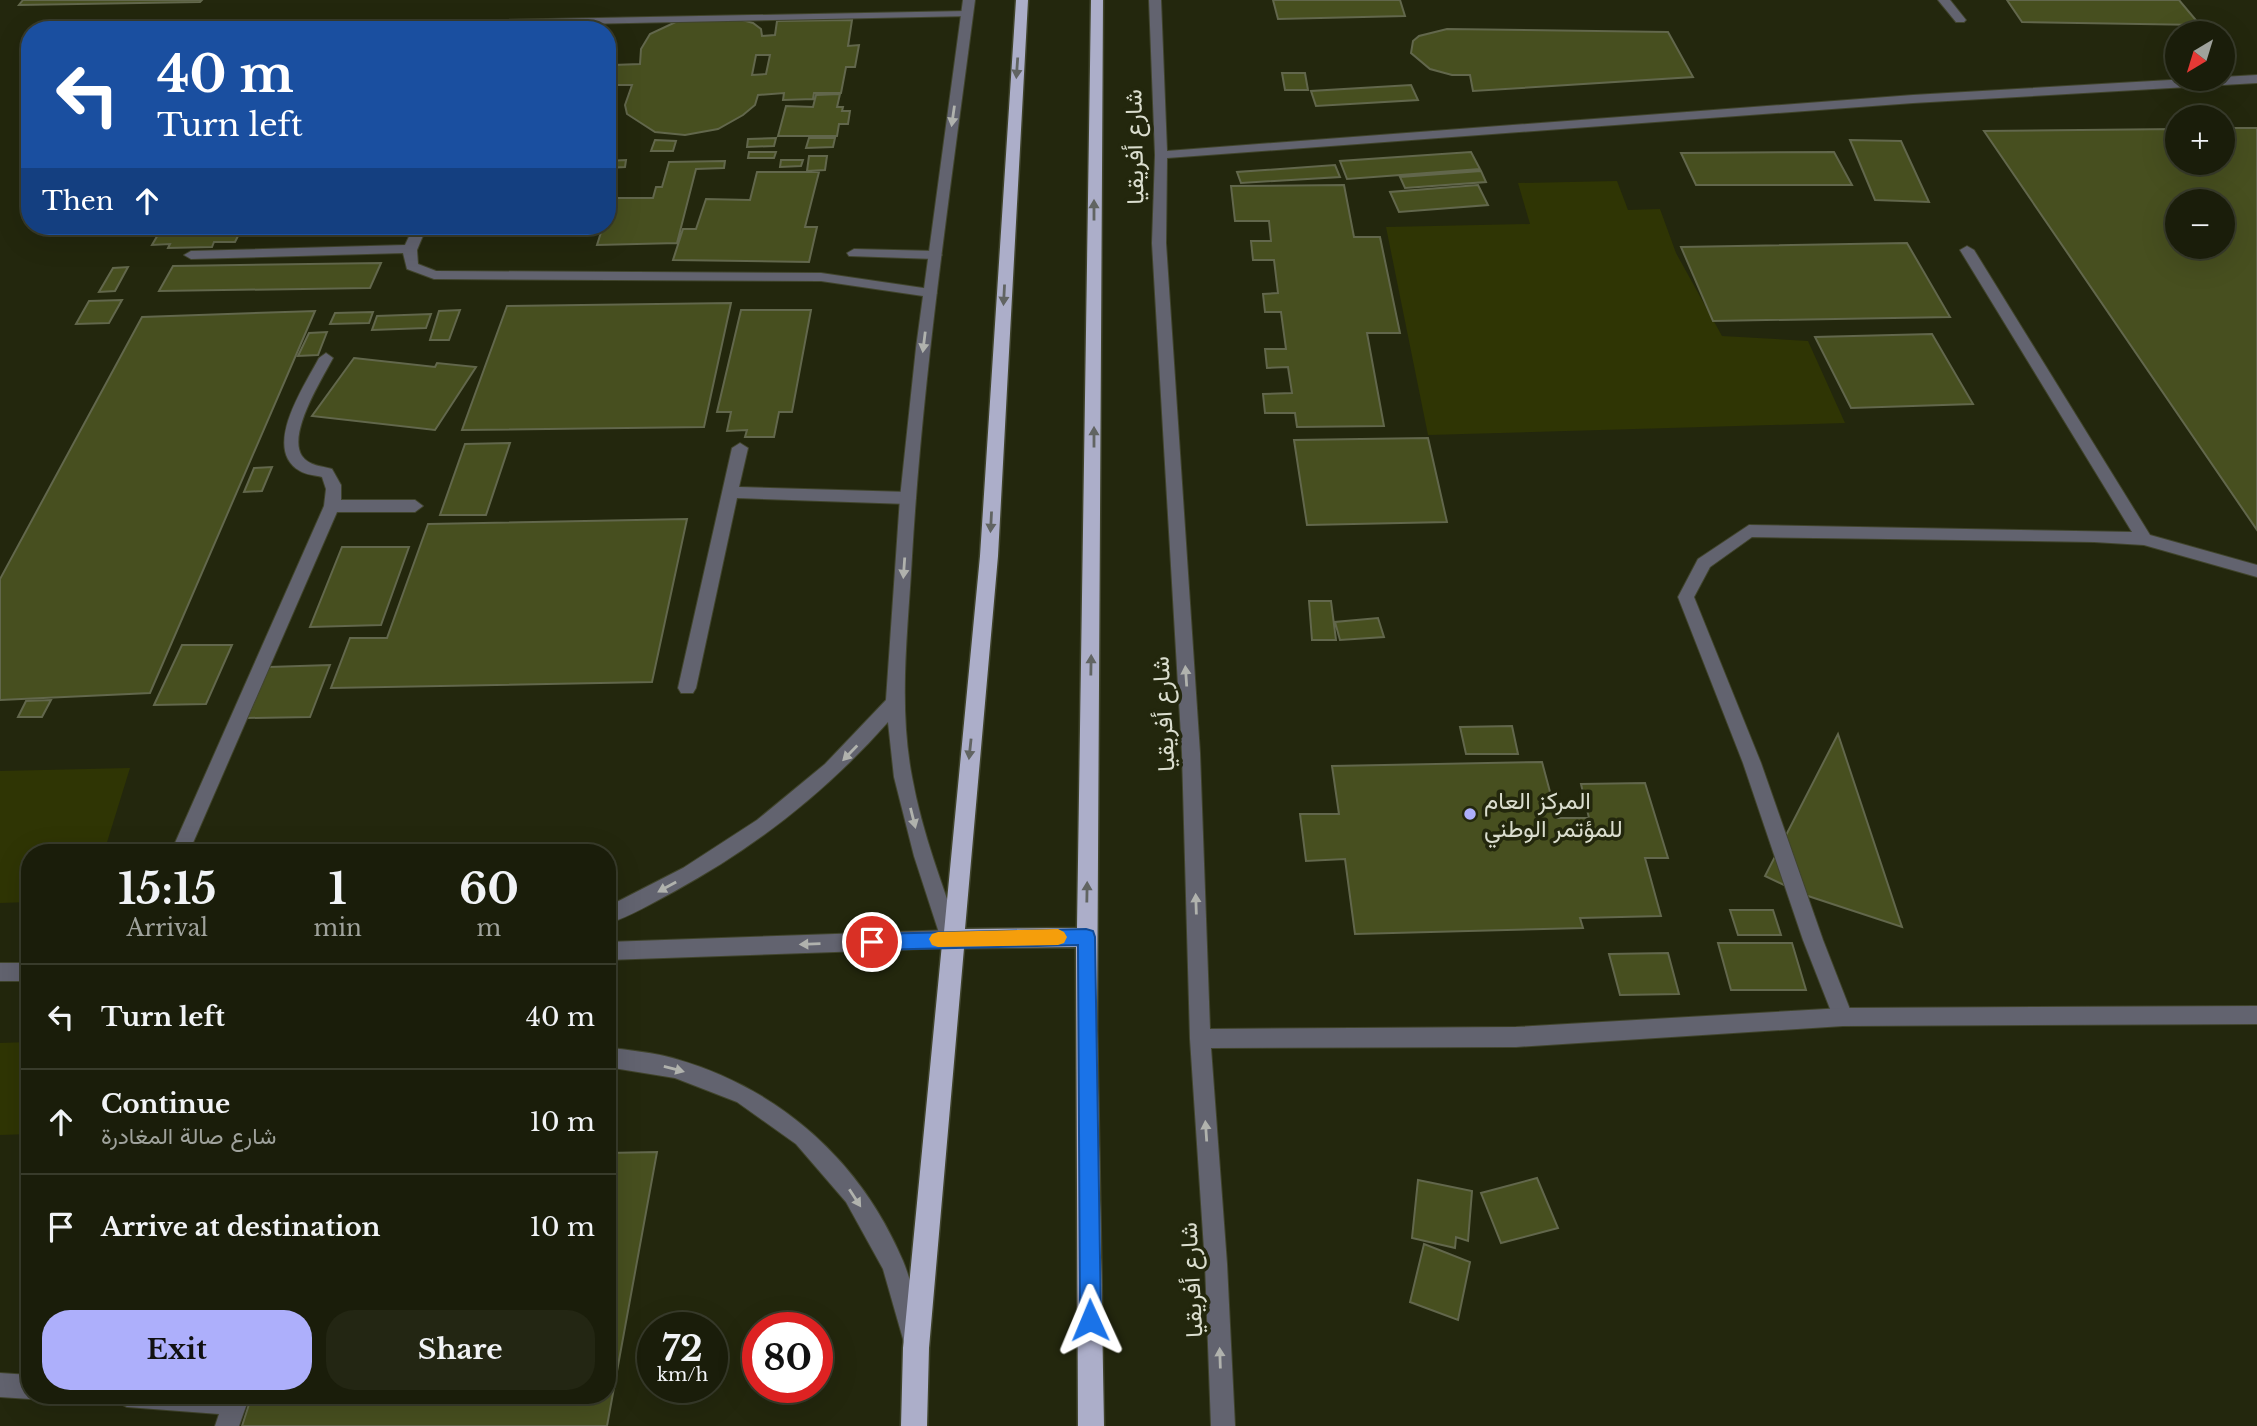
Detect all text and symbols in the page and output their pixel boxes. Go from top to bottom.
north arrow [2165,21,2235,91]
map controls [2165,21,2235,259]
text: 40 m [157,44,294,105]
icon: left [42,49,133,140]
one-way arrow [1011,57,1022,79]
street label: شارع أفريقيا [1118,89,1152,205]
text: Turn left [157,105,303,145]
one-way arrow [948,105,959,127]
button: + [2165,105,2235,175]
icon: ahead [128,182,166,220]
text: Then [42,185,114,217]
button: − [2165,189,2235,259]
one-way arrow [1088,199,1100,221]
one-way arrow [998,284,1009,306]
one-way arrow [918,331,929,353]
one-way arrow [1088,426,1100,448]
one-way arrow [985,512,996,534]
one-way arrow [898,558,909,580]
one-way arrow [1085,654,1097,676]
street label: شارع أفريقيا [1146,656,1182,772]
one-way arrow [1180,665,1191,687]
one-way arrow [964,738,975,760]
one-way arrow [843,744,859,761]
place label: المركز العام للمؤتمر الوطني [1484,786,1623,848]
marker: المركز العام للمؤتمر الوطني [1462,806,1478,822]
one-way arrow [908,807,919,829]
text: 15:15 [118,863,217,915]
text: 1 [329,863,347,915]
text: 60 [459,863,519,915]
one-way arrow [658,881,677,893]
one-way arrow [1081,881,1093,903]
one-way arrow [1190,892,1201,914]
pin [842,912,902,972]
text: Arrival [127,914,208,942]
text: min [314,914,362,942]
text: m [477,914,501,942]
icon: arrive [853,923,891,961]
one-way arrow [799,938,821,949]
icon: left [42,998,80,1036]
text: Turn left [101,1001,225,1033]
text: 40 m [526,1001,595,1033]
one-way arrow [664,1064,686,1075]
text: Continue [101,1088,230,1120]
icon: ahead [42,1103,80,1141]
text: 10 m [529,1106,595,1138]
one-way arrow [1201,1120,1212,1142]
text: شارع صالة المغادرة [101,1122,276,1150]
one-way arrow [849,1188,862,1208]
icon: arrive [42,1208,80,1246]
text: Arrive at destination [101,1211,381,1243]
text: 10 m [529,1211,595,1243]
street label: شارع أفريقيا [1174,1222,1210,1338]
position arrow [1053,1283,1127,1357]
button: Exit [42,1310,312,1390]
button: Share [326,1310,595,1390]
speed limit sign: 80 [742,1312,833,1403]
text: 72 [662,1327,703,1370]
one-way arrow [1215,1347,1226,1369]
text: km/h [657,1364,708,1386]

